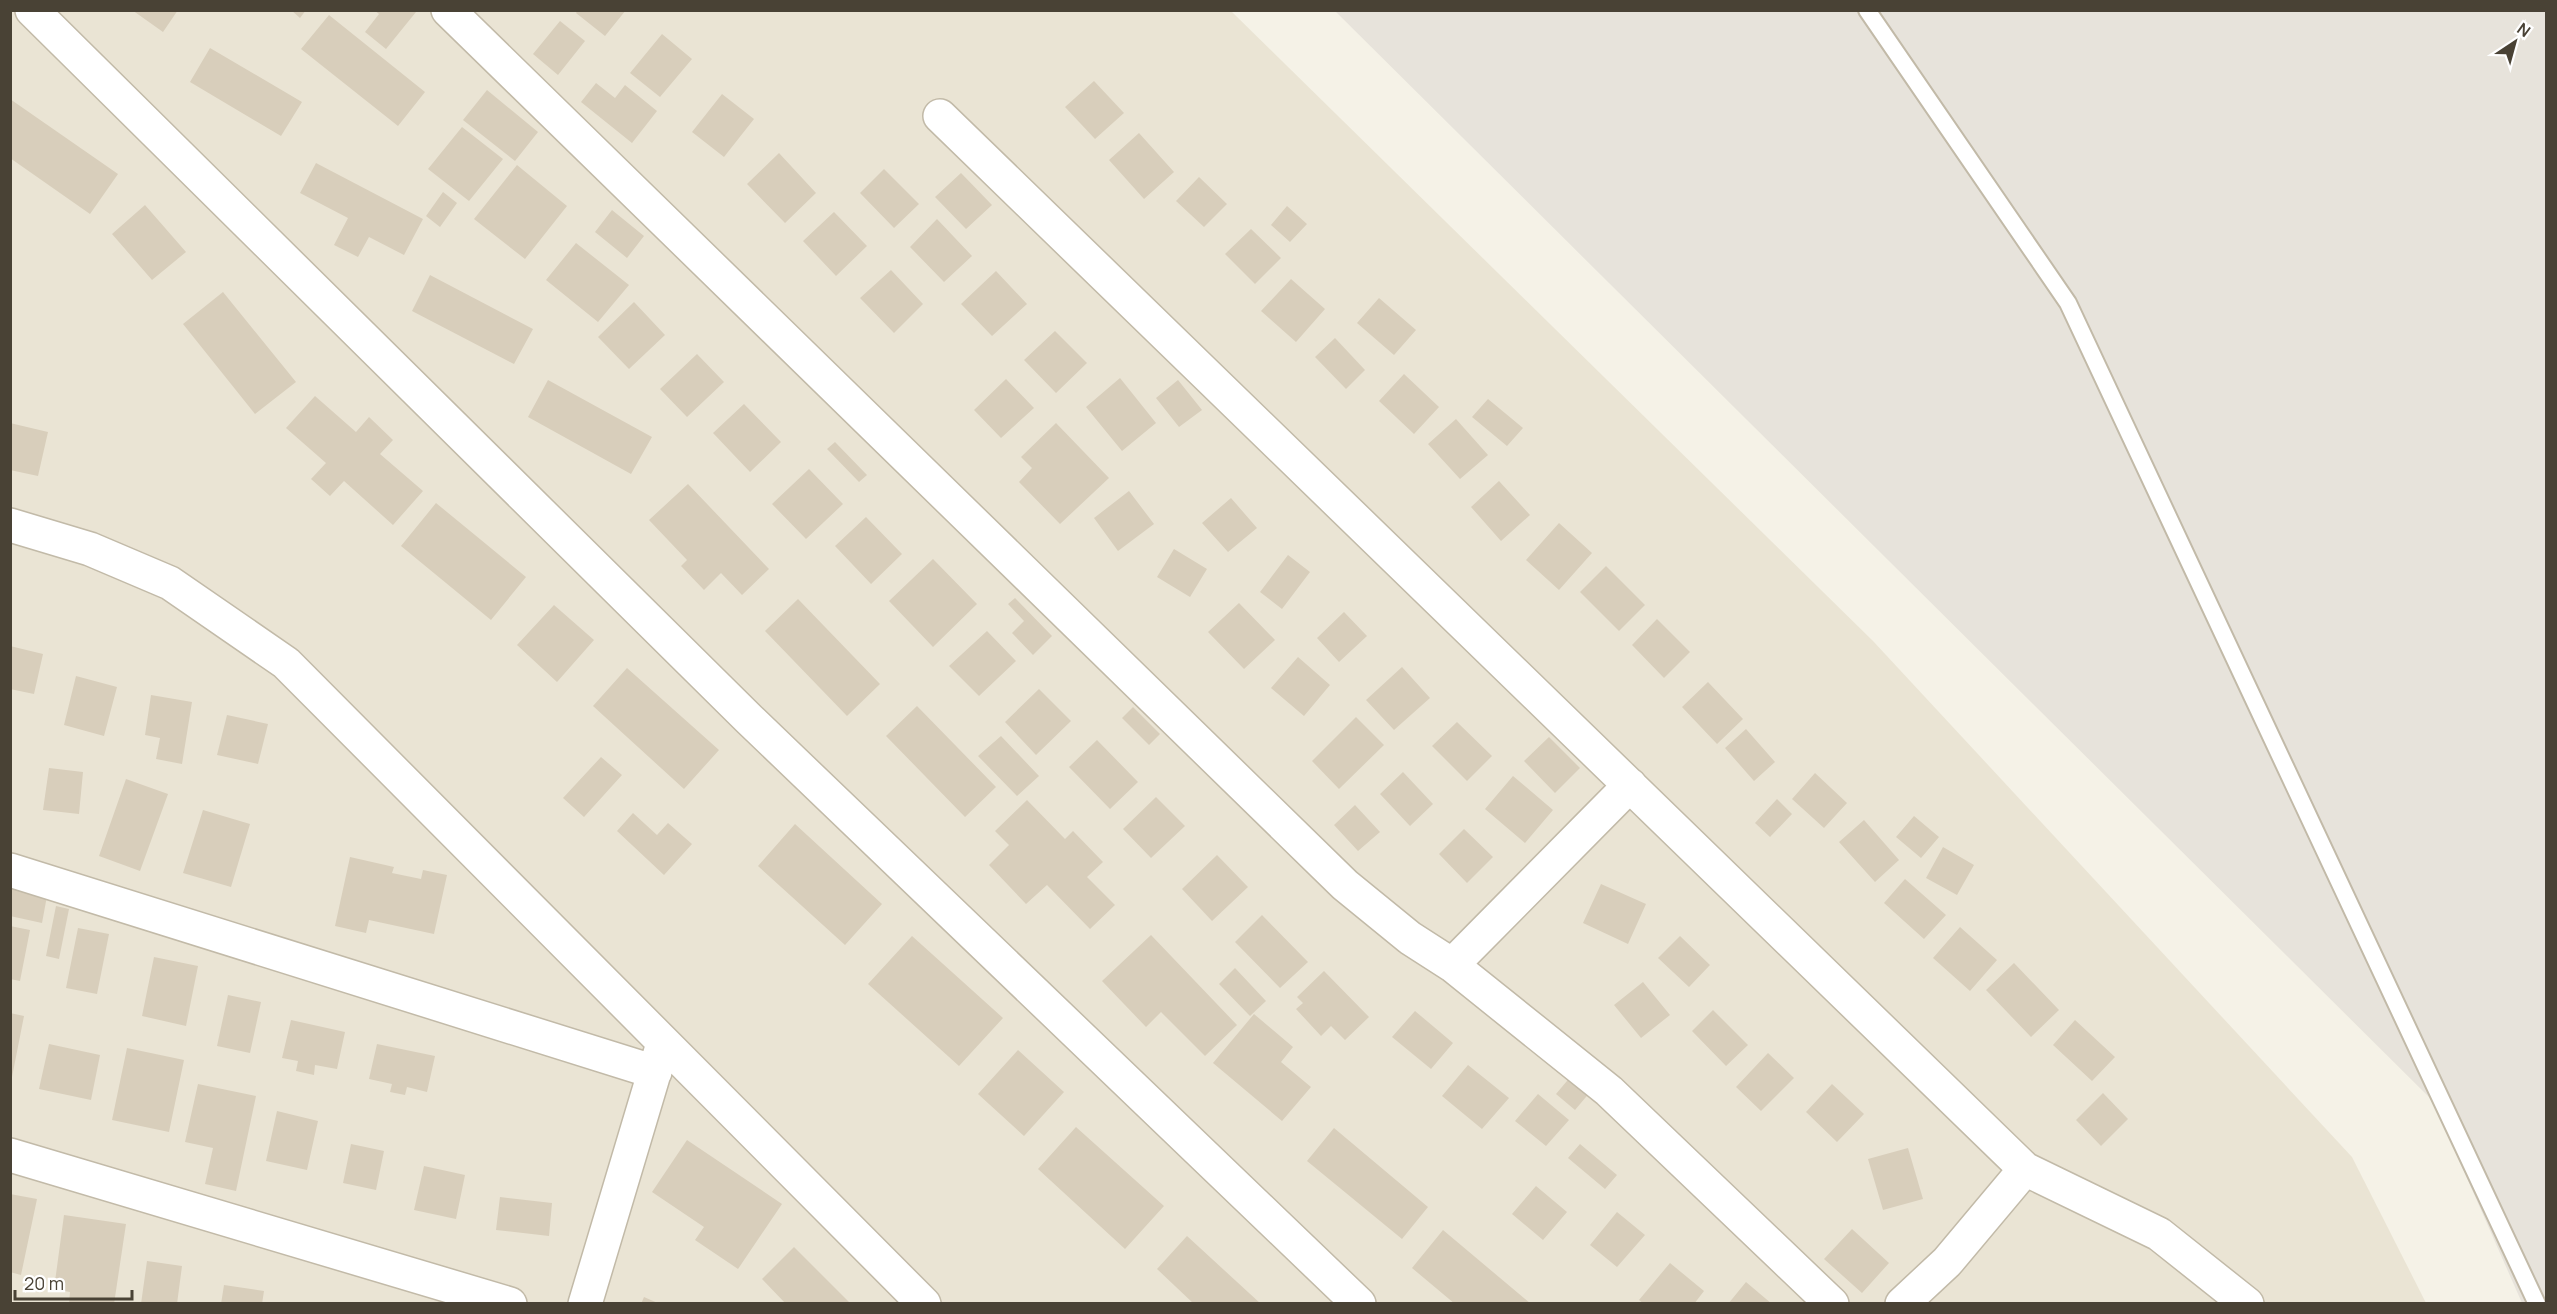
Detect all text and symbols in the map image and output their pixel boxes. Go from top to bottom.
north arrow [2485,12,2545,72]
text: N [2513,18,2535,42]
scale bar [15,1263,132,1301]
text: 20 m [24,1271,64,1295]

